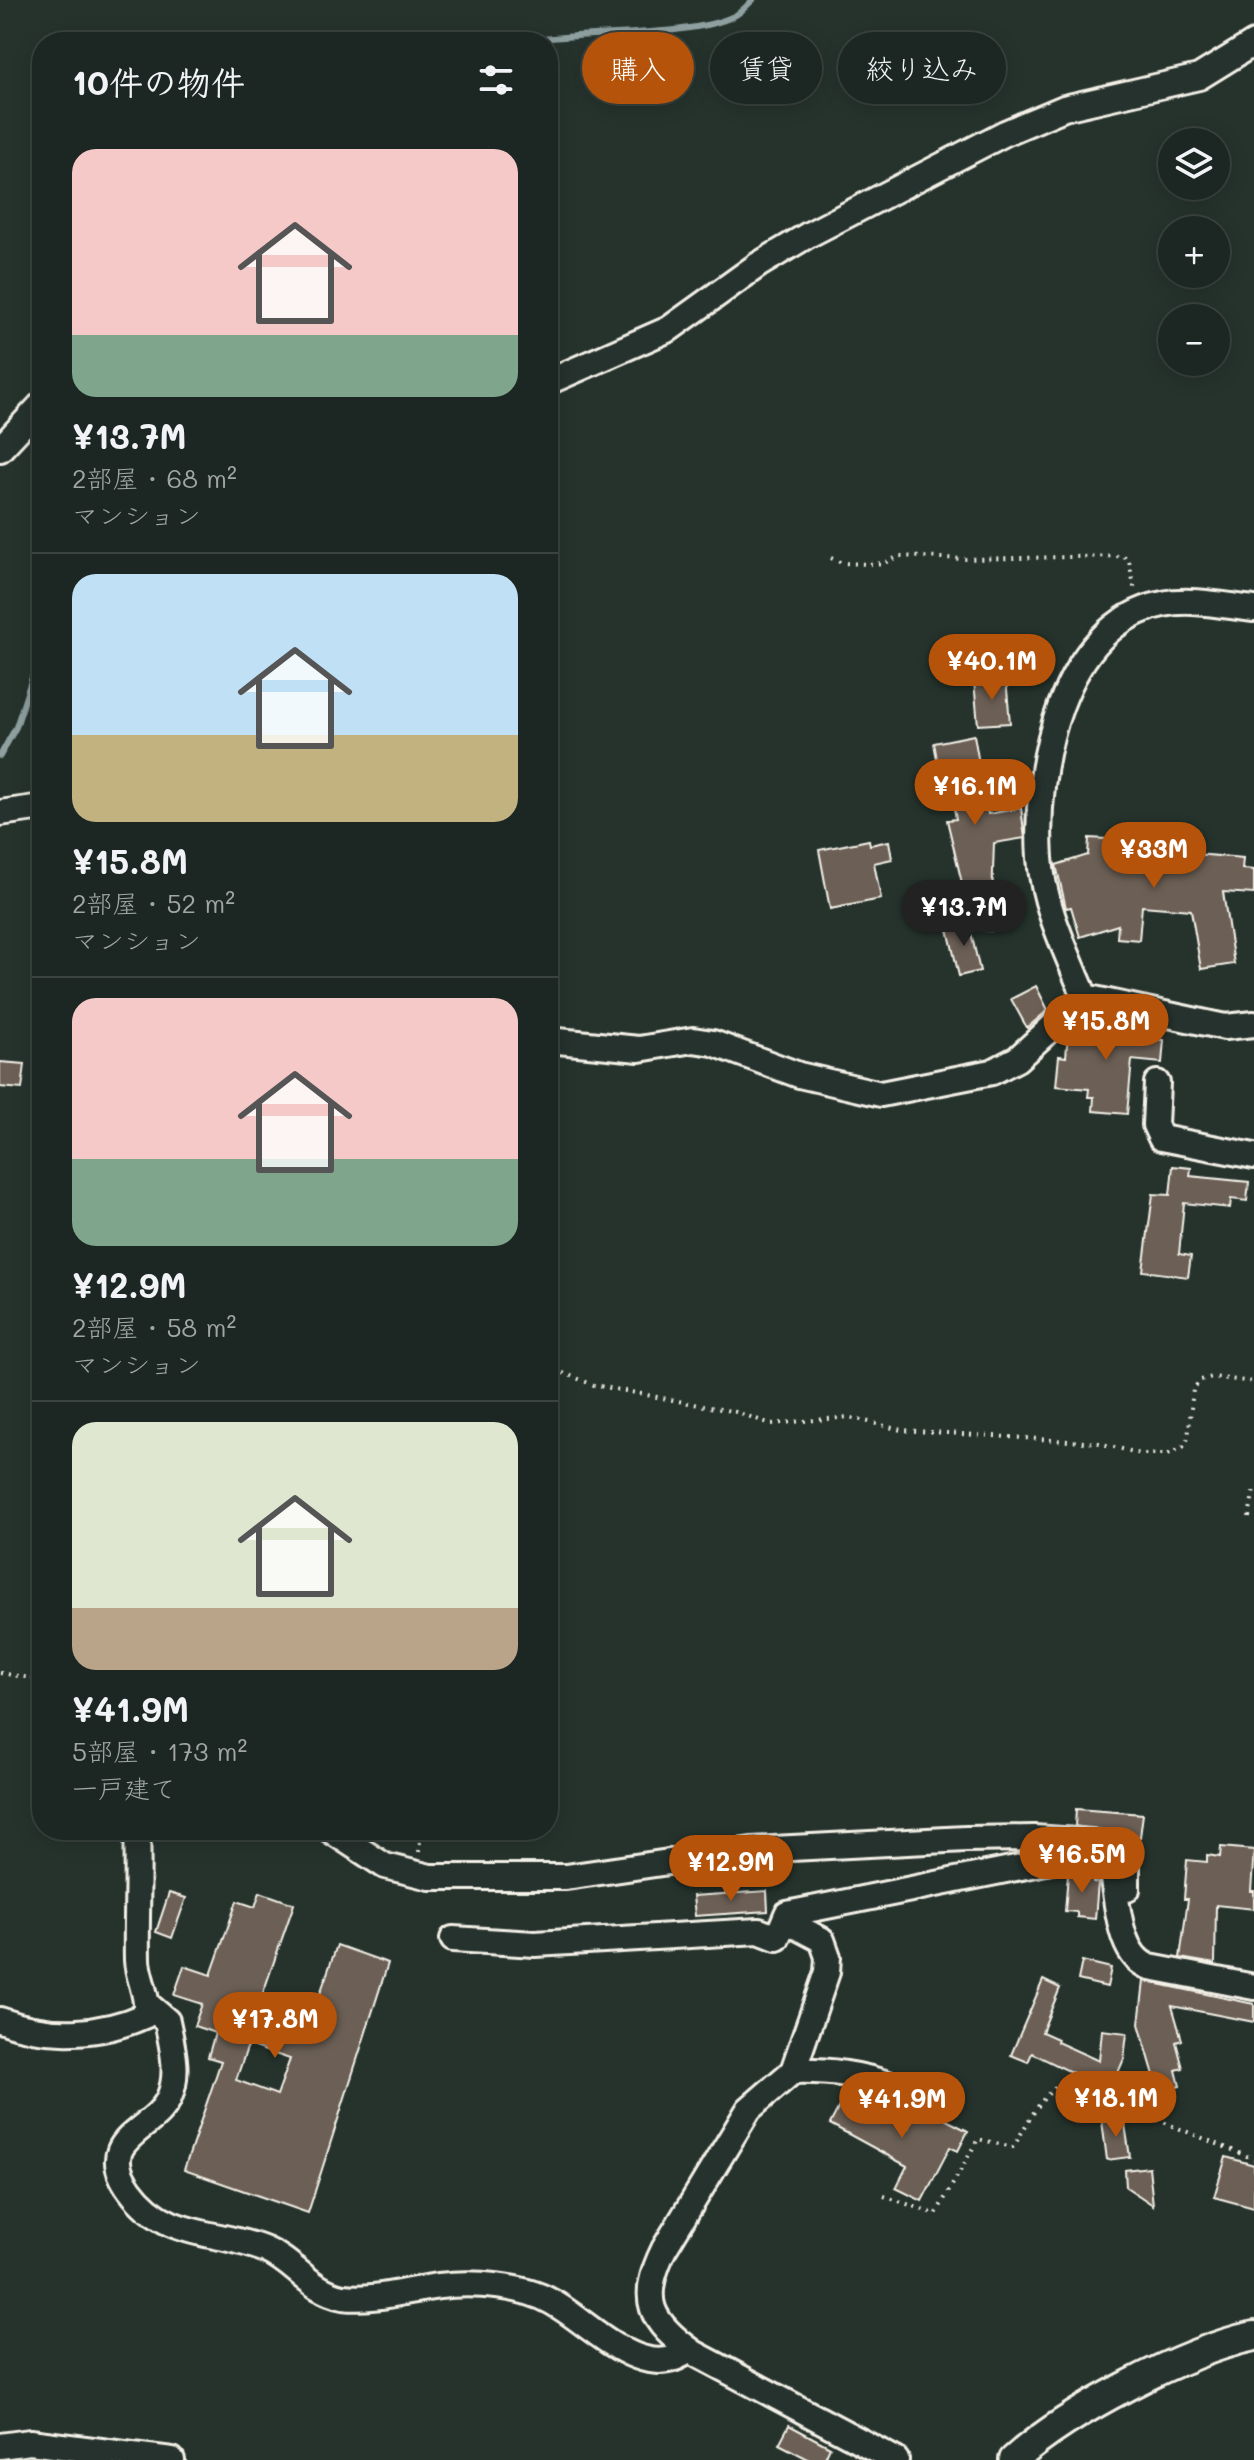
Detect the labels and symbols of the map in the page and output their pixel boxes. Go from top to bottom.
pin: ¥40.1M [927,634,1057,702]
pin: ¥16.1M [910,759,1040,827]
pin: ¥33M [1107,822,1201,890]
pin: ¥13.7M [899,880,1029,948]
pin: ¥15.8M [1041,994,1171,1062]
pin: ¥16.5M [1017,1827,1147,1895]
pin: ¥12.9M [666,1835,796,1903]
pin: ¥17.8M [210,1992,340,2060]
pin: ¥18.1M [1051,2071,1181,2139]
pin: ¥41.9M [837,2072,967,2140]

